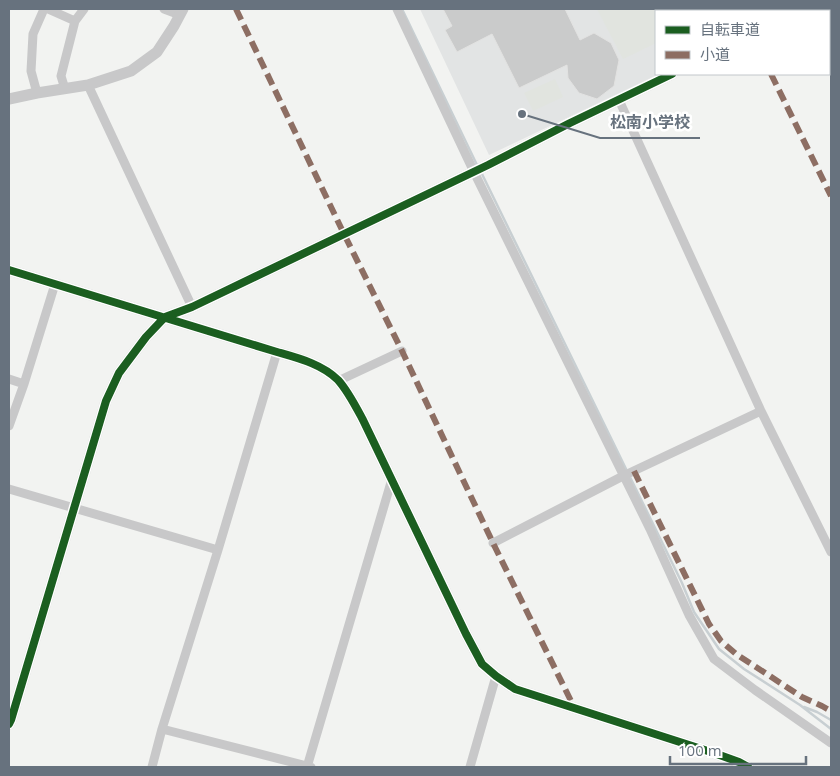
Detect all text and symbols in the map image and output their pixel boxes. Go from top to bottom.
legend [655,10,830,75]
text: 自転車道 [700,19,760,39]
text: 小道 [700,44,730,64]
callout: 松南小学校 [600,107,700,138]
text: 松南小学校 [610,111,690,133]
scale bar [670,734,806,766]
text: 100 m [678,740,722,760]

